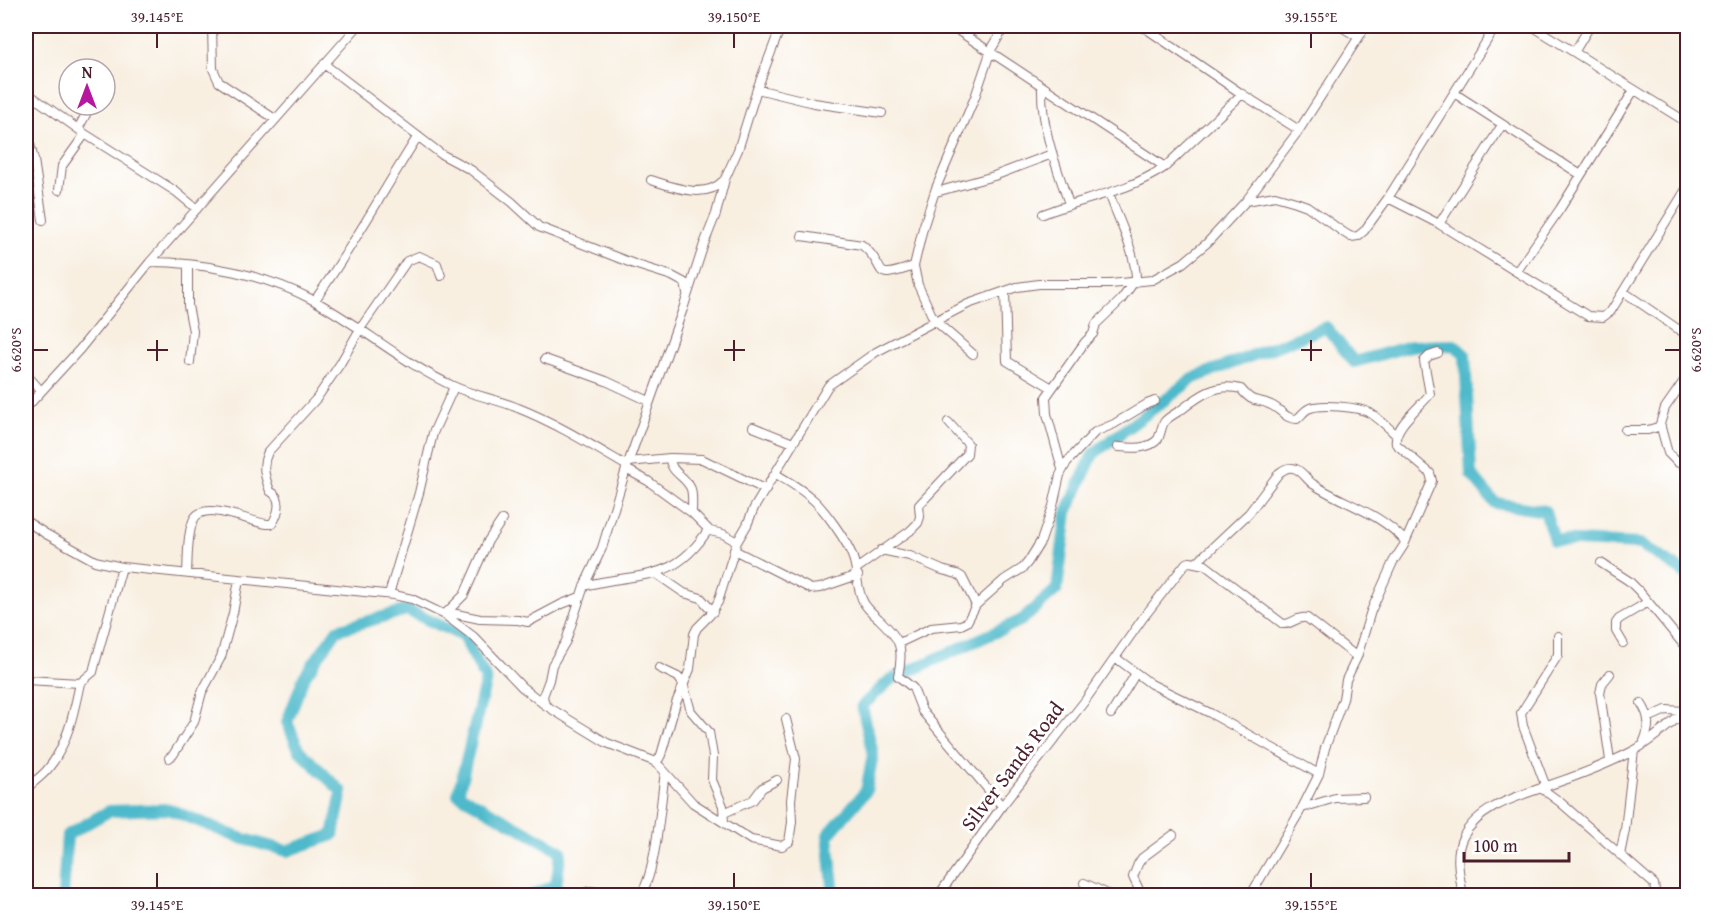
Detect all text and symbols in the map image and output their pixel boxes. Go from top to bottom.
text: 39.145°E [131,6,184,27]
text: 39.150°E [708,6,761,27]
text: 39.155°E [1285,6,1338,27]
north arrow [57,57,117,117]
text: N [82,60,93,84]
text: 6.620°S [5,327,26,373]
text: 6.620°S [1685,327,1706,373]
street label: Silver Sands Road [953,694,1072,837]
scale bar [1464,825,1569,863]
text: 100 m [1473,832,1518,859]
text: 39.145°E [131,894,184,915]
text: 39.150°E [708,894,761,915]
text: 39.155°E [1285,894,1338,915]

